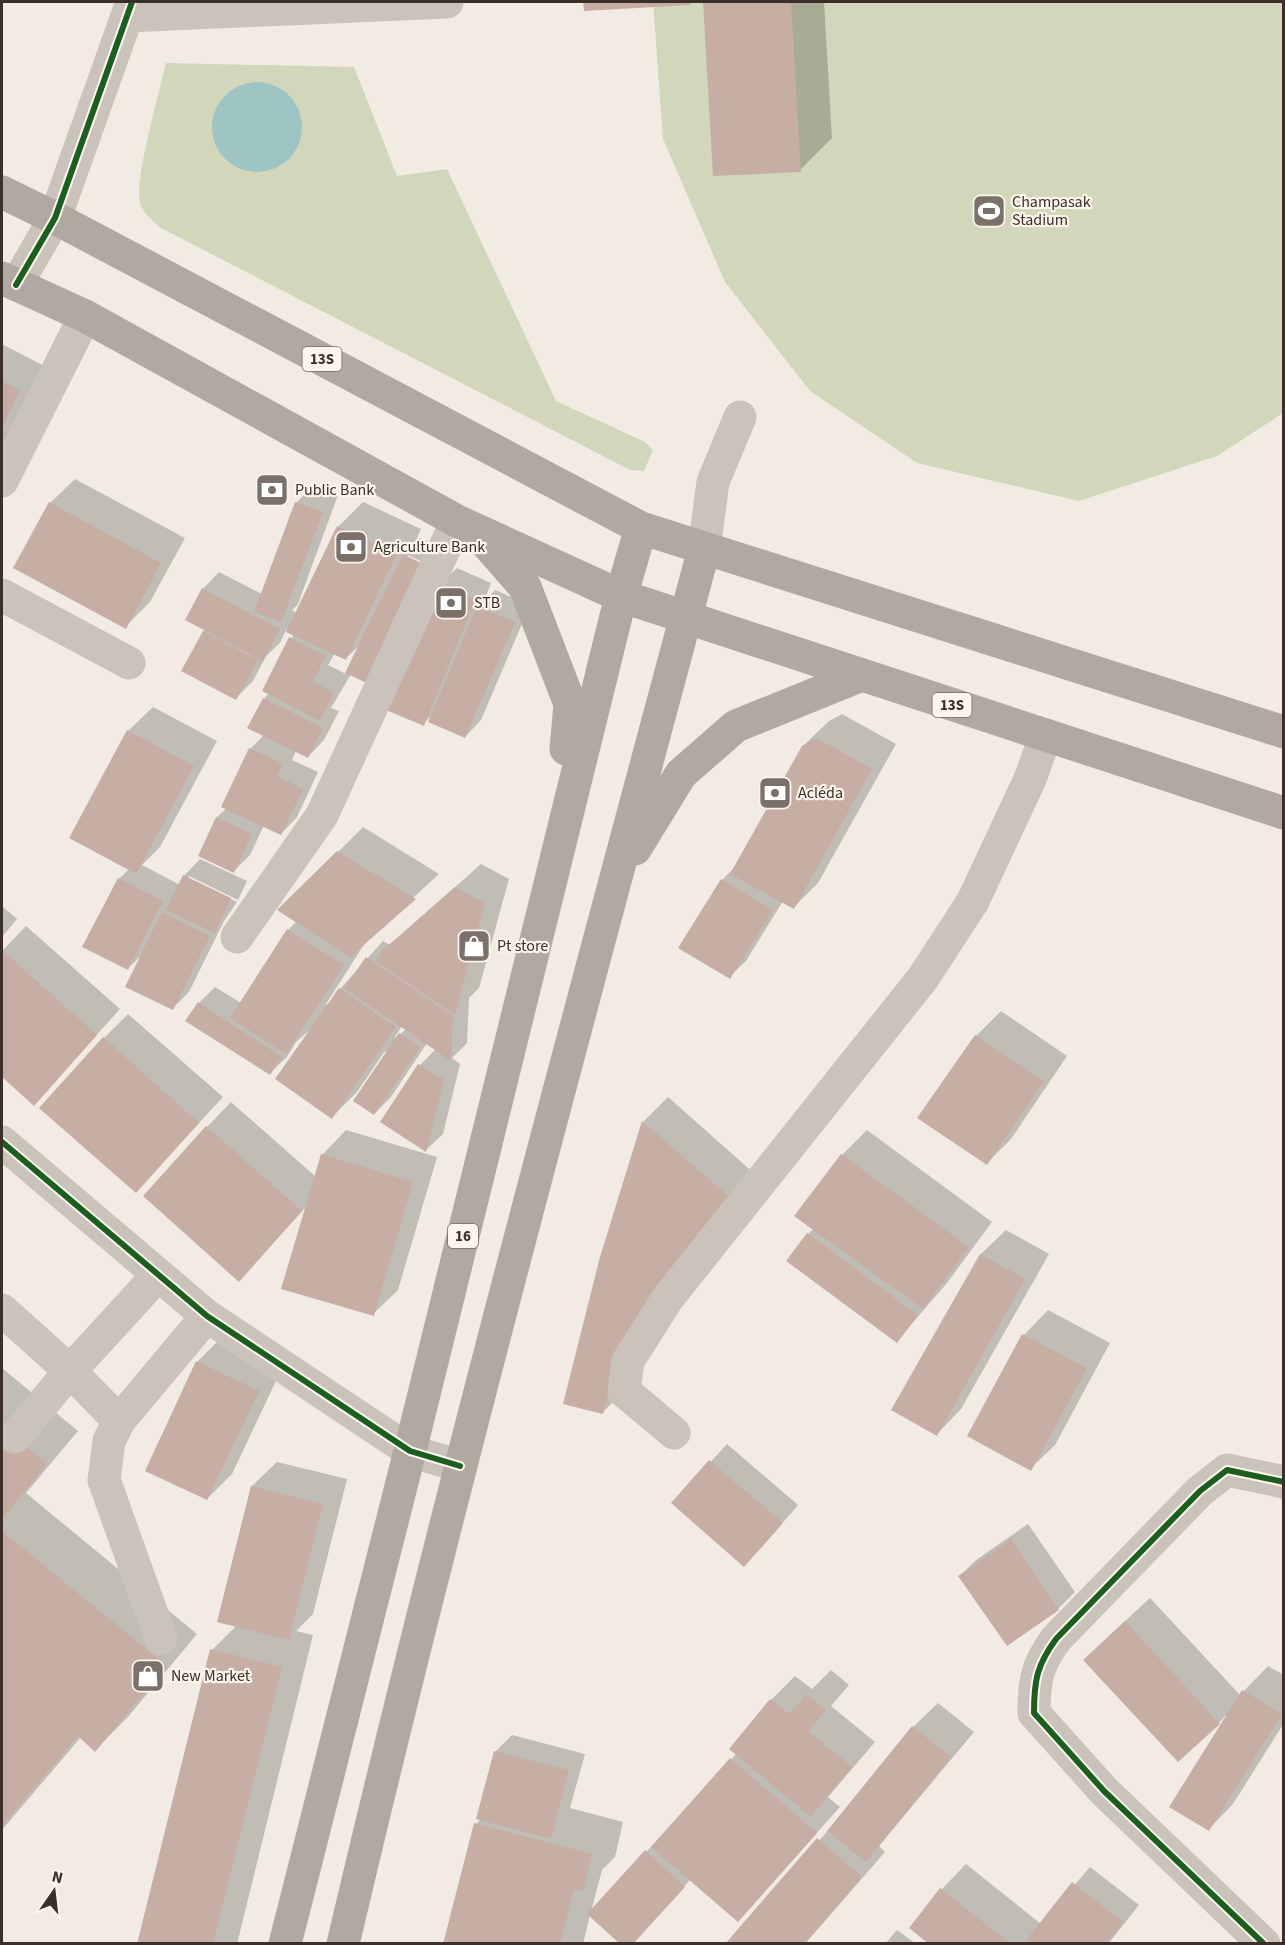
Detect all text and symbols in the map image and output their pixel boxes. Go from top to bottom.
place label: Champasak Stadium [1012,191,1091,231]
sports icon: Champasak Stadium [971,193,1007,229]
road number: 13S [302,347,342,371]
bank icon: Public Bank [254,472,290,508]
place label: Public Bank [295,479,374,501]
bank icon: Agriculture Bank [333,529,369,565]
place label: Agriculture Bank [374,536,485,558]
bank icon: STB [433,585,469,621]
place label: STB [474,592,500,614]
road number: 13S [932,693,972,717]
bank icon: Acléda [757,775,793,811]
place label: Acléda [798,782,843,804]
shop icon: Pt store [456,928,492,964]
place label: Pt store [497,935,548,957]
road number: 16 [448,1224,478,1248]
shop icon: New Market [130,1658,166,1694]
place label: New Market [171,1665,251,1687]
north arrow [24,1861,84,1921]
text: N [50,1865,65,1889]

